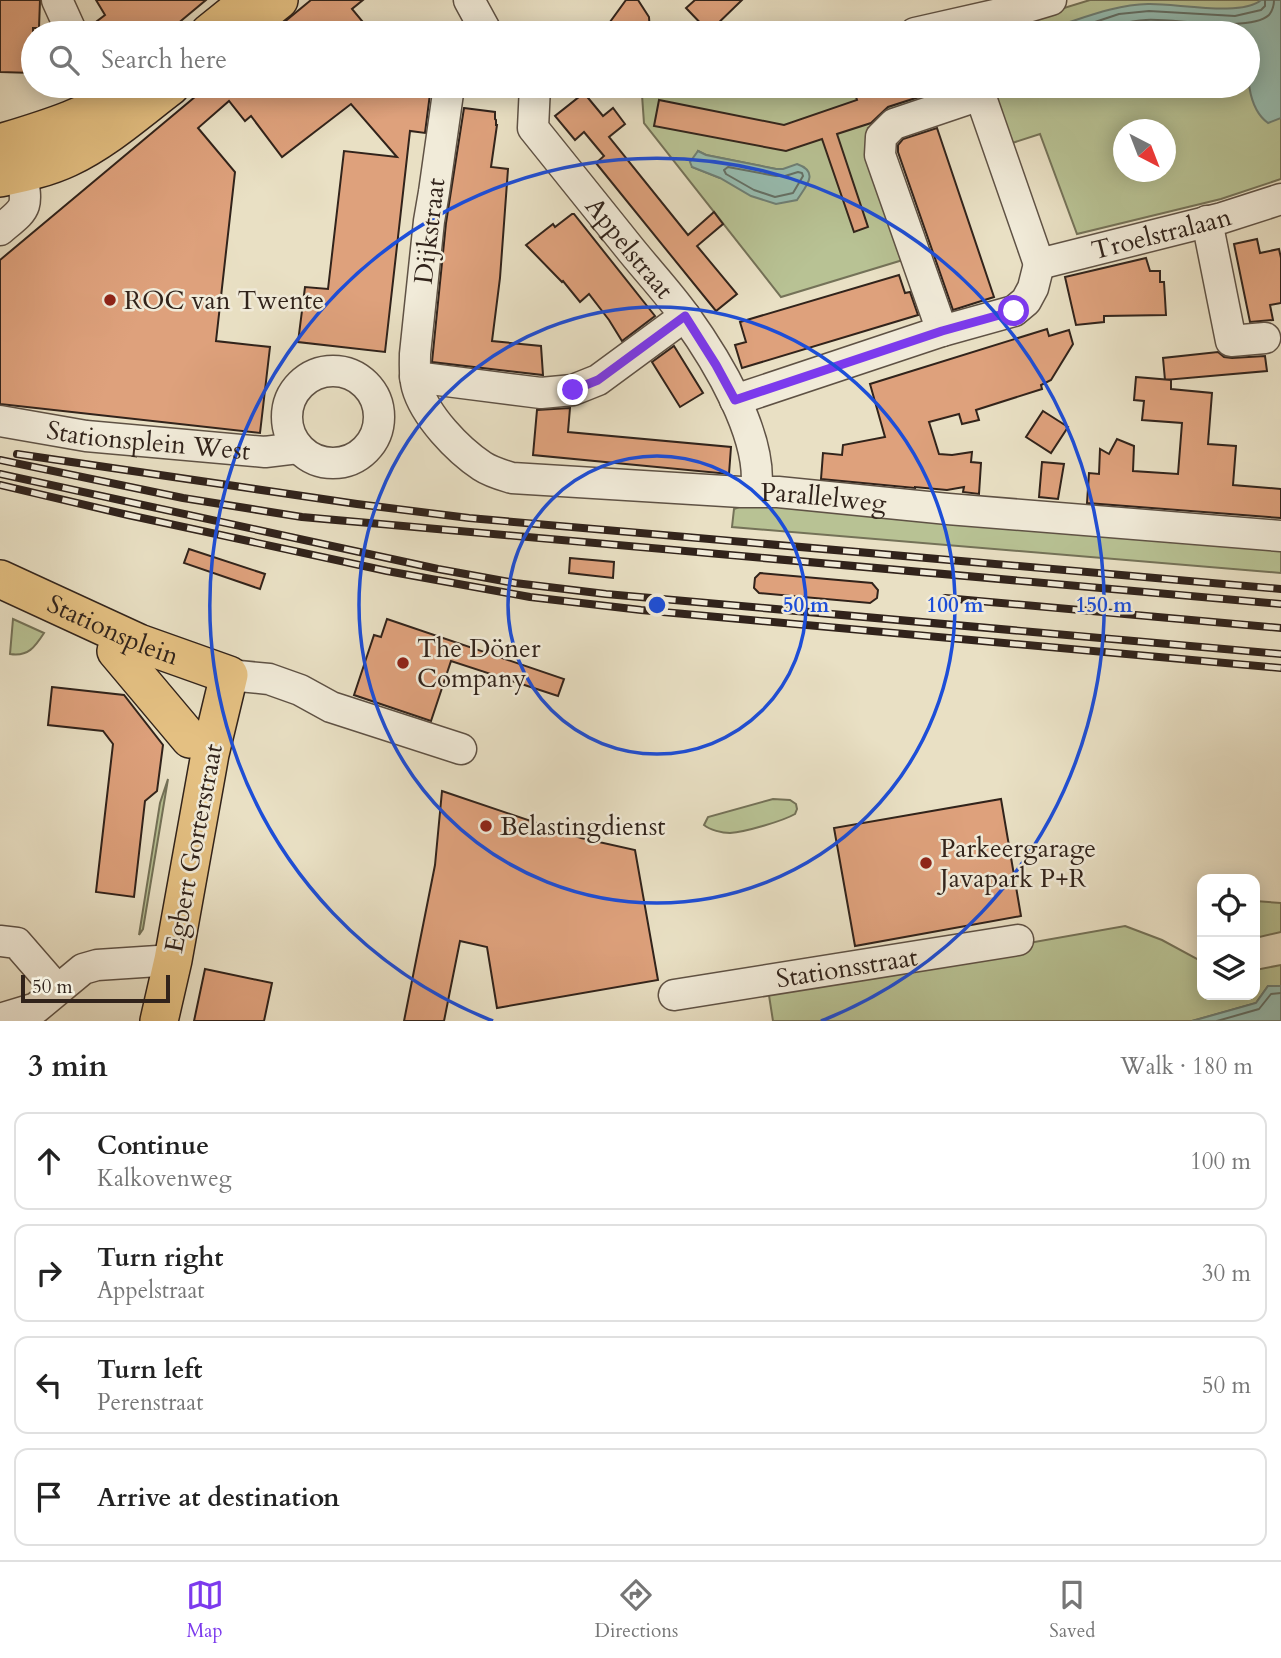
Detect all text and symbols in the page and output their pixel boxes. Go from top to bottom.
search box [21,21,1260,98]
icon: search [45,41,83,79]
text: Search here [101,42,227,77]
north arrow [1113,119,1176,182]
street label: Dijkstraat [406,176,453,286]
street label: Appelstraat [577,190,682,306]
street label: Troelstralaan [1088,199,1236,268]
place label: ROC van Twente [124,283,324,318]
marker: ROC van Twente [102,292,118,308]
route start [998,295,1029,326]
route end [557,374,588,405]
street label: Stationsplein West [44,412,252,469]
street label: Parallelweg [761,475,889,521]
street label: Stationsplein [42,586,183,674]
text: 50 m [783,591,830,620]
text: 100 m [926,591,984,620]
text: 150 m [1075,591,1133,620]
centre of rings [645,593,669,617]
place label: The Döner Company [417,631,541,696]
marker: The Döner Company [395,655,411,671]
street label: Egbert Gorterstraat [156,741,231,955]
place label: Belastingdienst [500,809,666,844]
marker: Belastingdienst [478,818,494,834]
place label: Parkeergarage Javapark P+R [936,831,1096,896]
marker: Parkeergarage Javapark P+R [918,855,934,871]
map controls [1197,874,1260,1000]
button: locate [1197,874,1260,937]
button: layers [1197,937,1260,1000]
street label: Stationsstraat [774,939,920,996]
scale bar [21,972,170,1004]
text: 50 m [32,974,73,1000]
text: 3 min [28,1046,108,1087]
text: Walk · 180 m [1120,1051,1253,1082]
text: Continue [97,1128,209,1163]
icon: ahead [30,1142,68,1180]
text: 100 m [1190,1146,1251,1177]
text: Kalkovenweg [97,1163,232,1194]
text: Turn right [97,1240,224,1275]
icon: right [30,1254,68,1292]
text: 30 m [1202,1258,1251,1289]
text: Appelstraat [97,1275,205,1306]
text: Turn left [97,1352,202,1387]
icon: left [30,1366,68,1404]
text: 50 m [1202,1370,1251,1401]
text: Perenstraat [97,1387,203,1418]
icon: arrive [30,1478,68,1516]
text: Arrive at destination [97,1480,340,1515]
tab: Map [186,1576,224,1644]
tab: Directions [595,1576,678,1644]
tab: Saved [1049,1576,1095,1644]

